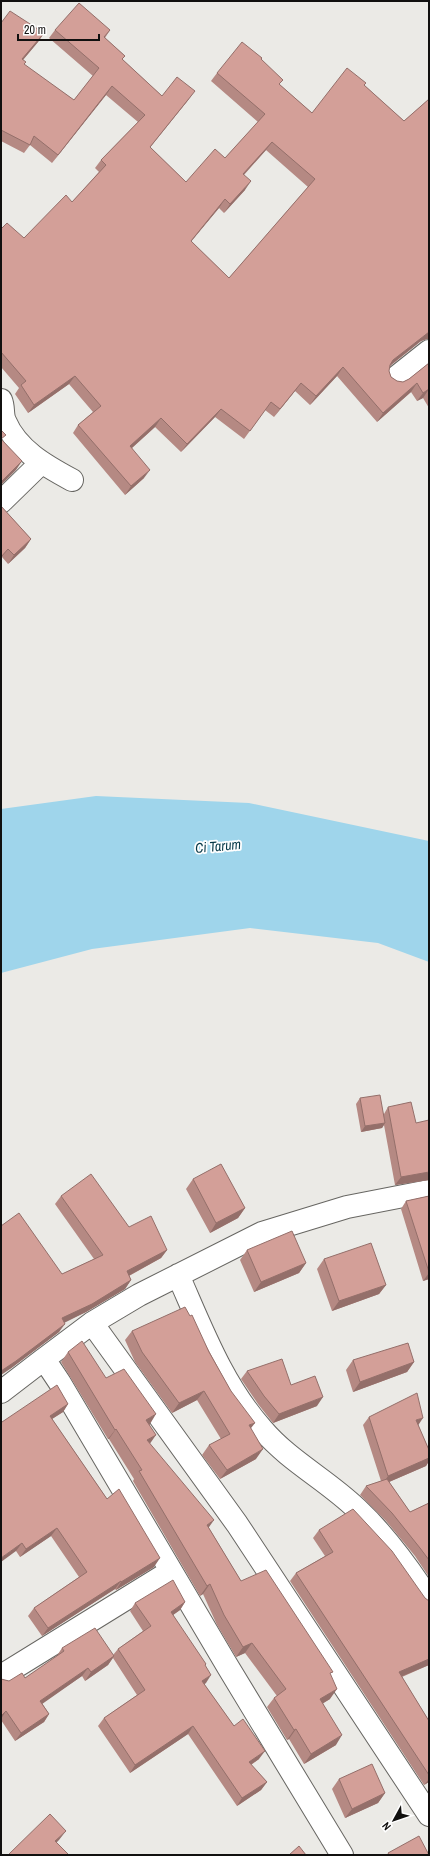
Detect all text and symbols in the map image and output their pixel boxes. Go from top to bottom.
scale bar [18,16,99,42]
text: 20 m [24,22,46,38]
water label: Ci Tarum [194,835,242,857]
north arrow [374,1800,414,1840]
text: N [379,1819,394,1833]

